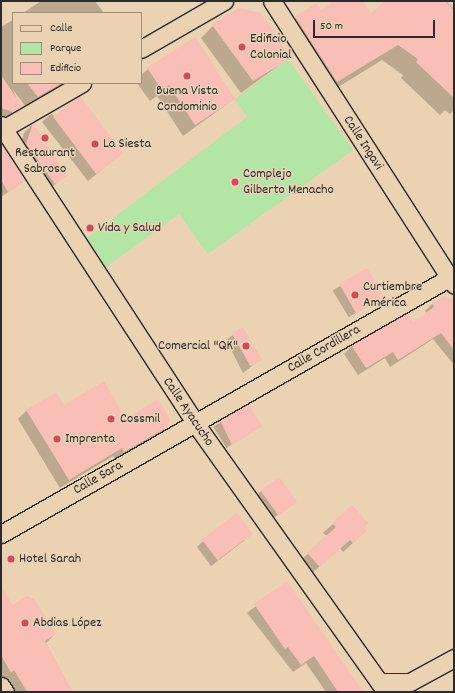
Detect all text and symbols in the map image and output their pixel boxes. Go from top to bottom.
legend [12,12,142,84]
scale bar [315,12,437,38]
text: 50 m [320,18,343,35]
text: Calle [50,20,73,37]
place label: Edificio Colonial [250,31,292,64]
text: Parque [50,40,81,57]
marker: Edificio Colonial [237,42,247,52]
text: Edificio [50,60,81,77]
marker: Buena Vista Condominio [182,71,192,81]
place label: Buena Vista Condominio [156,83,218,116]
street label: Calle Ingavi [339,113,387,173]
marker: Restaurant Sabroso [40,133,50,143]
place label: La Siesta [103,136,151,152]
marker: La Siesta [90,139,100,149]
place label: Restaurant Sabroso [15,145,75,178]
place label: Complejo Gilberto Menacho [243,166,334,198]
marker: Complejo Gilberto Menacho [230,177,240,187]
place label: Vida y Salud [98,220,161,236]
marker: Vida y Salud [85,223,95,233]
place label: Curtiembre América [363,279,422,312]
marker: Curtiembre América [350,290,360,300]
street label: Calle Cordillera [284,321,364,377]
place label: Comercial "QK" [158,338,238,354]
marker: Comercial "QK" [241,341,251,351]
street label: Calle Ayacucho [159,374,217,450]
place label: Cossmil [120,411,160,427]
marker: Cossmil [105,413,117,425]
place label: Imprenta [65,431,115,447]
marker: Imprenta [52,434,62,444]
street label: Calle Sara [70,457,126,499]
place label: Hotel Sarah [19,551,81,567]
marker: Hotel Sarah [6,554,16,564]
place label: Abdias López [33,615,101,631]
marker: Abdias López [20,618,30,628]

